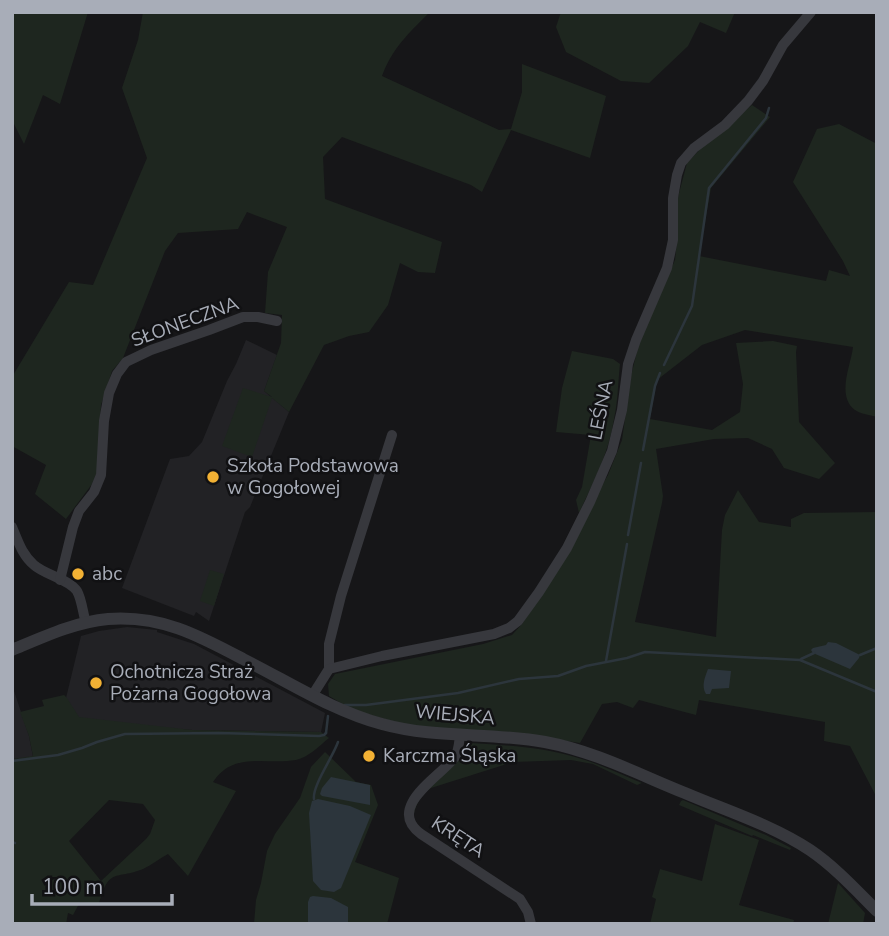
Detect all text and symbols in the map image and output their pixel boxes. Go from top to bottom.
street label: SŁONECZNA [128,290,243,353]
street label: LEŚNA [582,378,620,442]
place label: Szkoła Podstawowa w Gogołowej [227,453,399,501]
marker: Szkoła Podstawowa w Gogołowej [205,469,221,485]
place label: abc [92,561,122,587]
marker: abc [70,566,86,582]
place label: Ochotnicza Straż Pożarna Gogołowa [110,659,271,707]
marker: Ochotnicza Straż Pożarna Gogołowa [88,675,104,691]
street label: WIEJSKA [414,699,496,731]
place label: Karczma Śląska [383,743,516,769]
marker: Karczma Śląska [361,748,377,764]
street label: KRĘTA [426,810,490,864]
scale bar [32,862,172,906]
text: 100 m [42,873,103,901]

